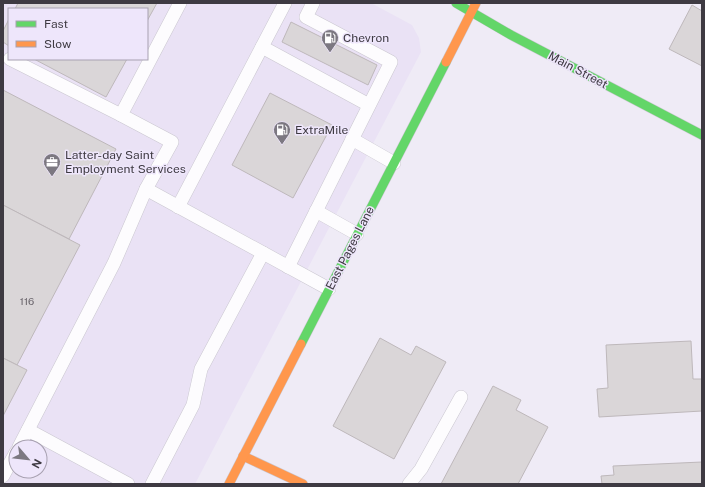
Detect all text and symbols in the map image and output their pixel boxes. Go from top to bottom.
legend [8,8,148,60]
text: Fast [44,17,69,31]
fuel station icon: Chevron [320,28,340,53]
place label: Chevron [343,31,389,45]
text: Slow [44,37,72,51]
street label: Main Street [546,49,610,92]
fuel station icon: ExtraMile [272,120,292,145]
place label: ExtraMile [295,123,349,137]
place label: Latter-day Saint Employment Services [65,148,186,176]
office icon: Latter-day Saint Employment Services [42,152,62,177]
street label: East Pages Lane [323,204,377,292]
house number: 116 [20,295,34,307]
north arrow [8,439,48,479]
text: N [30,457,44,470]

